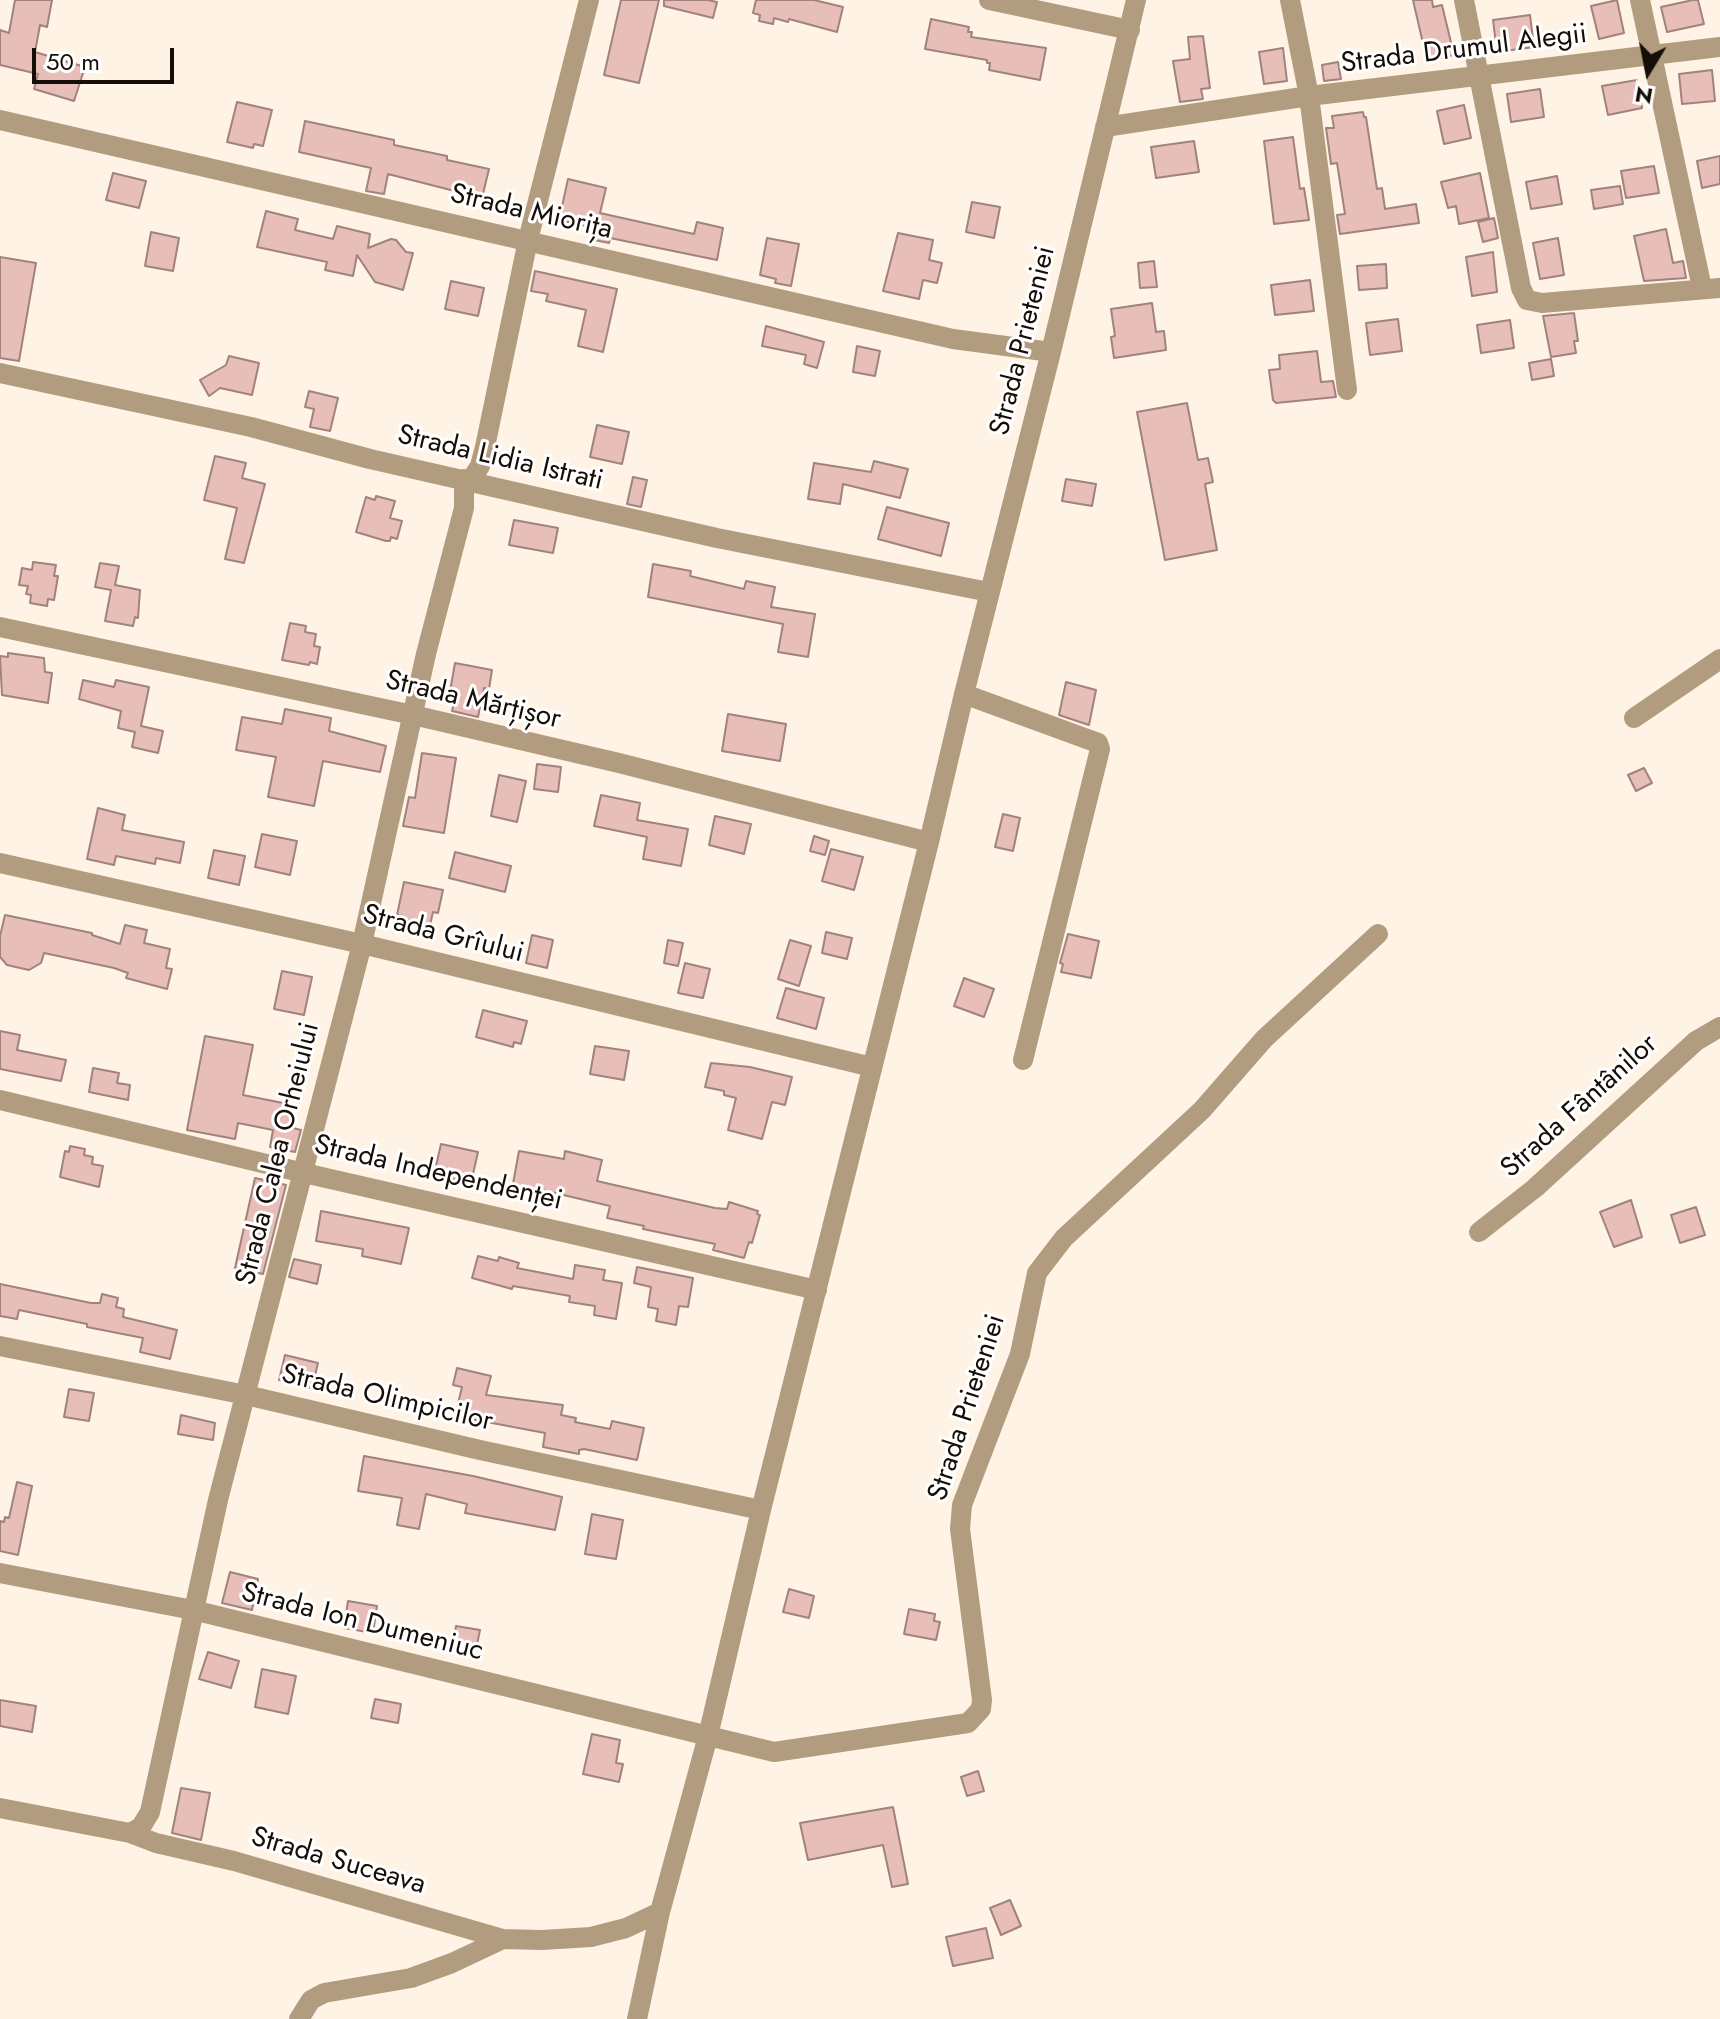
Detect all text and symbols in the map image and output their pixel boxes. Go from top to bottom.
street label: Strada Drumul Alegii [1339,18,1589,82]
scale bar [36,32,178,82]
north arrow [1608,32,1688,112]
text: 50 m [46,44,100,79]
text: N [1632,78,1655,113]
street label: Strada Miorița [447,178,615,248]
street label: Strada Prieteniei [984,243,1064,439]
street label: Strada Lidia Istrati [394,419,606,499]
street label: Strada Mărțișor [382,664,564,738]
street label: Strada Grîului [359,899,527,971]
street label: Strada Calea Orheiului [230,1019,328,1289]
street label: Strada Fântânilor [1495,1028,1665,1186]
street label: Strada Independenței [311,1129,565,1219]
street label: Strada Prieteniei [922,1311,1014,1505]
street label: Strada Olimpicilor [278,1358,496,1440]
street label: Strada Ion Dumeniuc [237,1577,487,1669]
street label: Strada Suceava [247,1821,429,1903]

